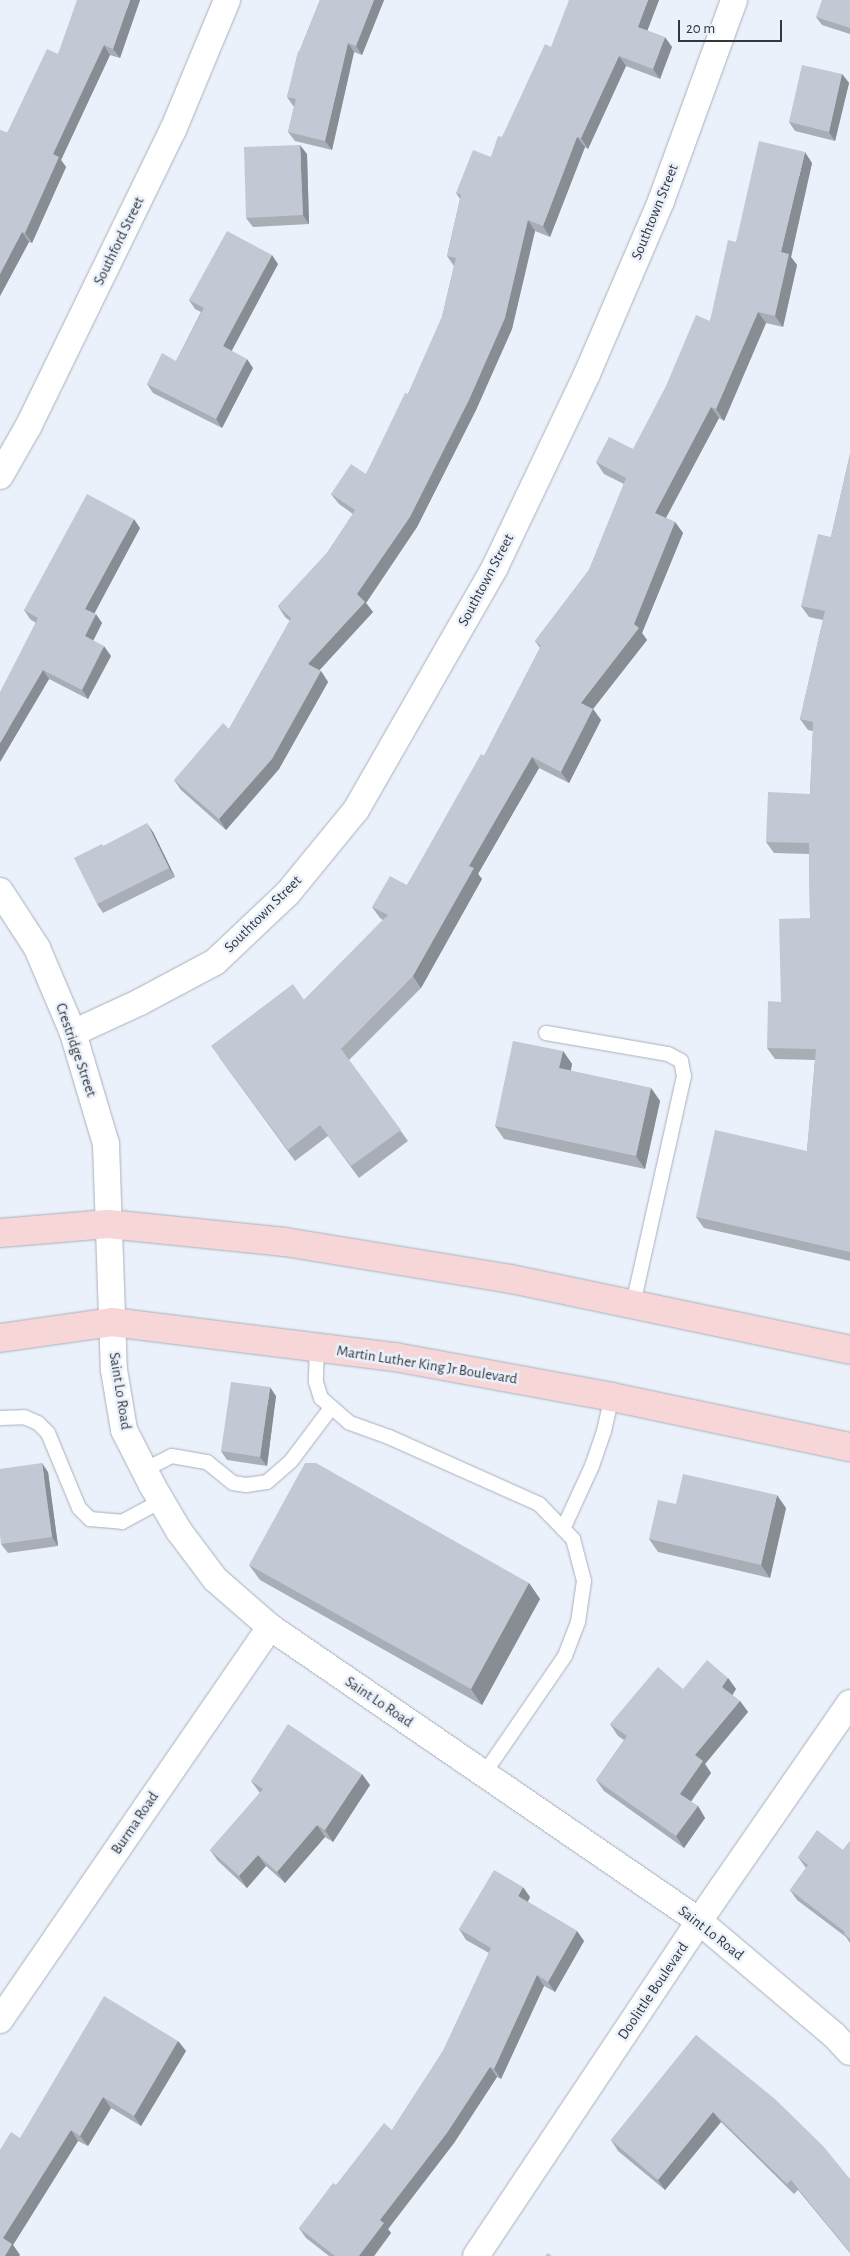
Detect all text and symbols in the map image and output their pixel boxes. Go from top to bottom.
scale bar [680,10,784,42]
text: 20 m [686,21,715,36]
street label: Southtown Street [628,161,682,263]
street label: Southford Street [90,194,148,288]
street label: Southtown Street [454,531,518,629]
street label: Southtown Street [221,872,305,956]
street label: Crestridge Street [52,1001,100,1099]
street label: Martin Luther King Jr Boulevard [335,1342,519,1388]
street label: Saint Lo Road [105,1351,135,1431]
street label: Saint Lo Road [342,1673,416,1731]
street label: Burma Road [108,1788,162,1858]
street label: Saint Lo Road [675,1902,747,1964]
street label: Doolittle Boulevard [614,1939,692,2043]

